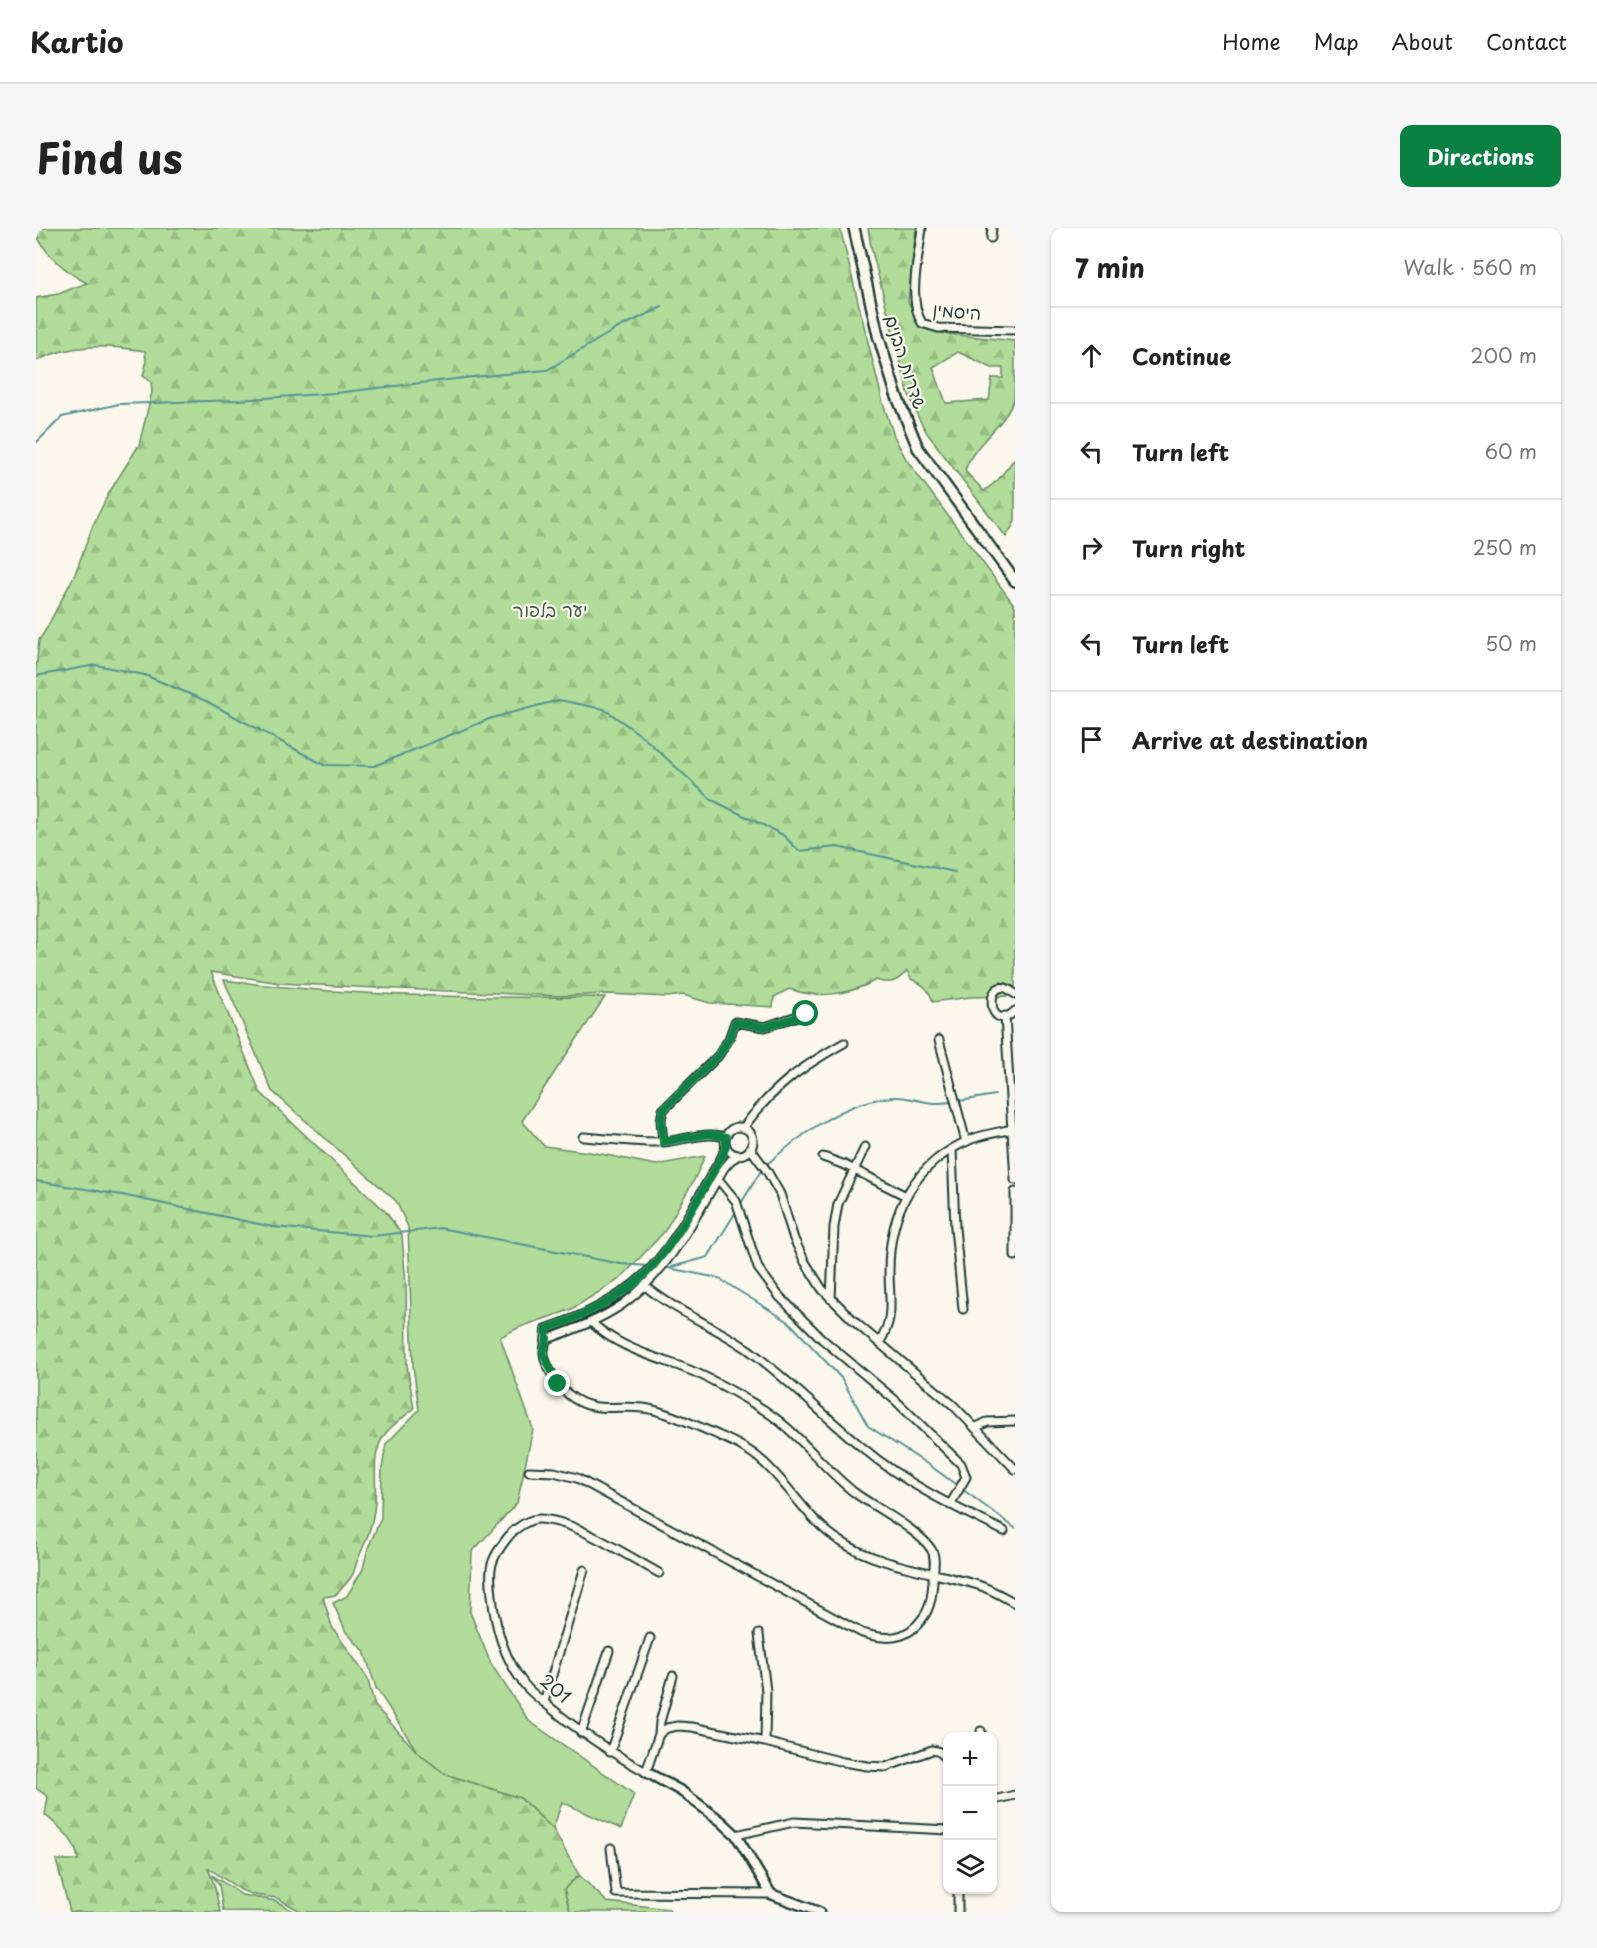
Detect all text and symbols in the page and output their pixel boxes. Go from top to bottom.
text: Kartio [30,20,124,63]
text: Home [1222,25,1281,57]
text: Map [1314,25,1359,57]
text: About [1392,25,1453,57]
text: Contact [1486,25,1567,57]
text: Find us [36,125,183,188]
button: Directions [1400,125,1561,187]
text: 7 min [1075,248,1145,287]
text: Walk · 560 m [1403,252,1537,282]
street label: היסמין [932,295,983,326]
street label: שדרות הבנים [879,311,934,412]
icon: ahead [1075,339,1108,372]
text: Continue [1132,339,1231,372]
text: 200 m [1470,340,1537,370]
icon: left [1075,435,1108,468]
text: Turn left [1132,435,1229,468]
text: 60 m [1485,436,1537,466]
icon: right [1075,531,1108,564]
text: Turn right [1132,531,1245,564]
text: 250 m [1473,532,1537,562]
park label: יער בלפור [513,596,587,623]
icon: left [1075,627,1108,660]
text: Turn left [1132,627,1229,660]
text: 50 m [1485,628,1537,658]
icon: arrive [1075,723,1108,756]
text: Arrive at destination [1132,723,1368,756]
route start [792,1000,818,1026]
route end [544,1370,570,1396]
street label: 201 [534,1667,578,1709]
map controls [943,1732,997,1894]
button: + [943,1732,997,1786]
button: − [943,1786,997,1840]
button: layers [943,1840,997,1894]

